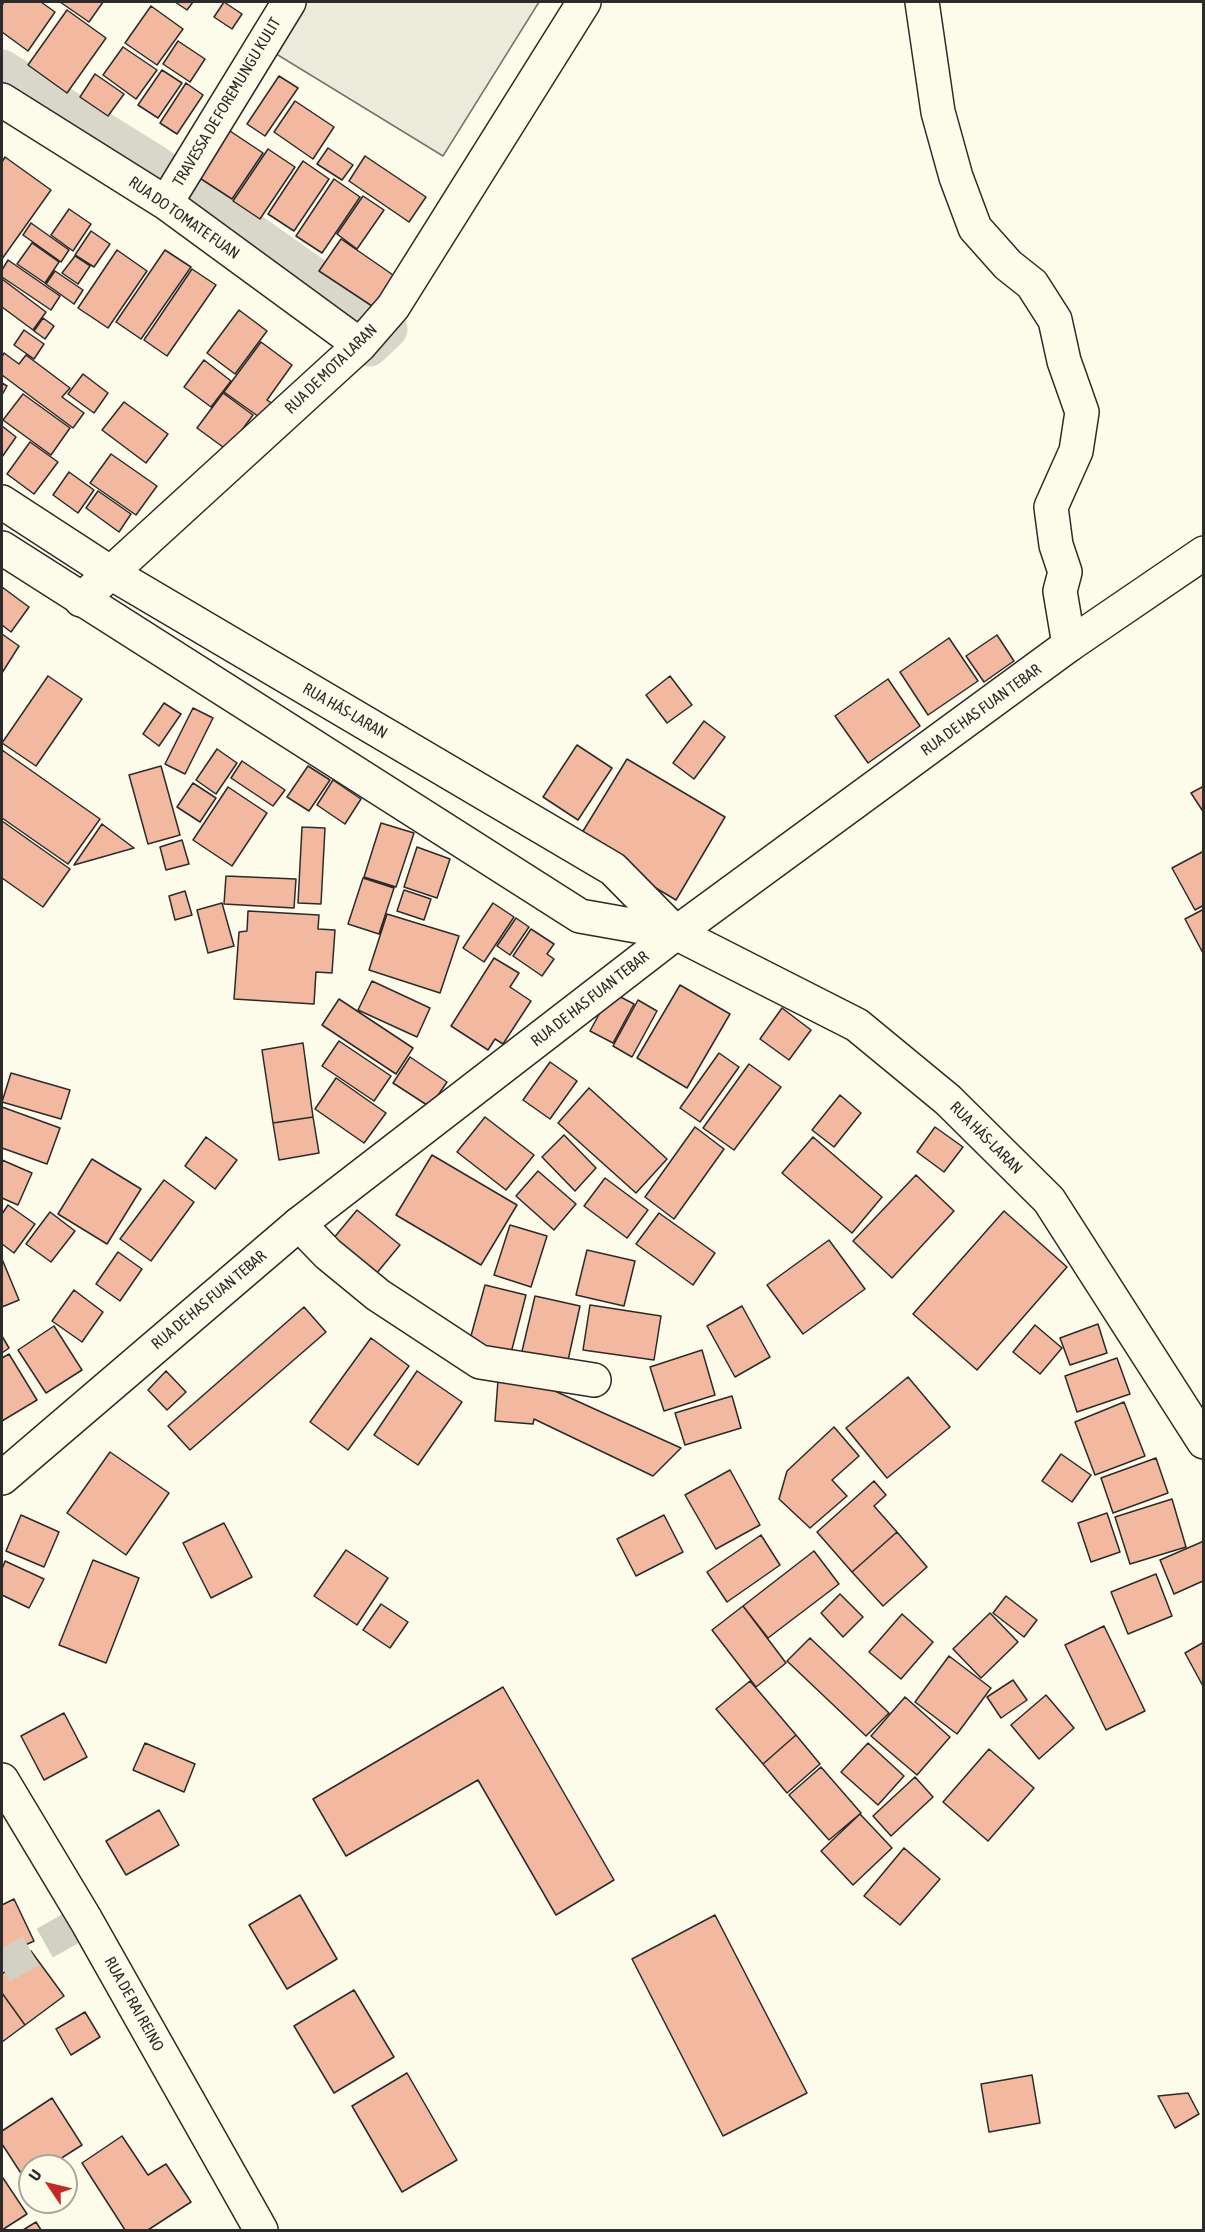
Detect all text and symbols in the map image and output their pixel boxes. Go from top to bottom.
street label: TRAVESSA DE FOREMUNGU KULIT [169,14,285,190]
street label: RUA DO TOMATE FUAN [125,173,243,263]
street label: RUA DE MOTA LARAN [281,320,381,418]
street label: RUA DE HAS FUAN TEBAR [917,660,1045,760]
street label: RUA HÁS-LARAN [299,679,391,743]
street label: RUA DE HAS FUAN TEBAR [527,947,653,1051]
street label: RUA HÁS-LARAN [946,1098,1026,1178]
street label: RUA DE HAS FUAN TEBAR [148,1246,270,1354]
street label: RUA DE RAI REINO [100,1953,168,2055]
north arrow [18,2154,78,2214]
text: U [25,2166,45,2184]

